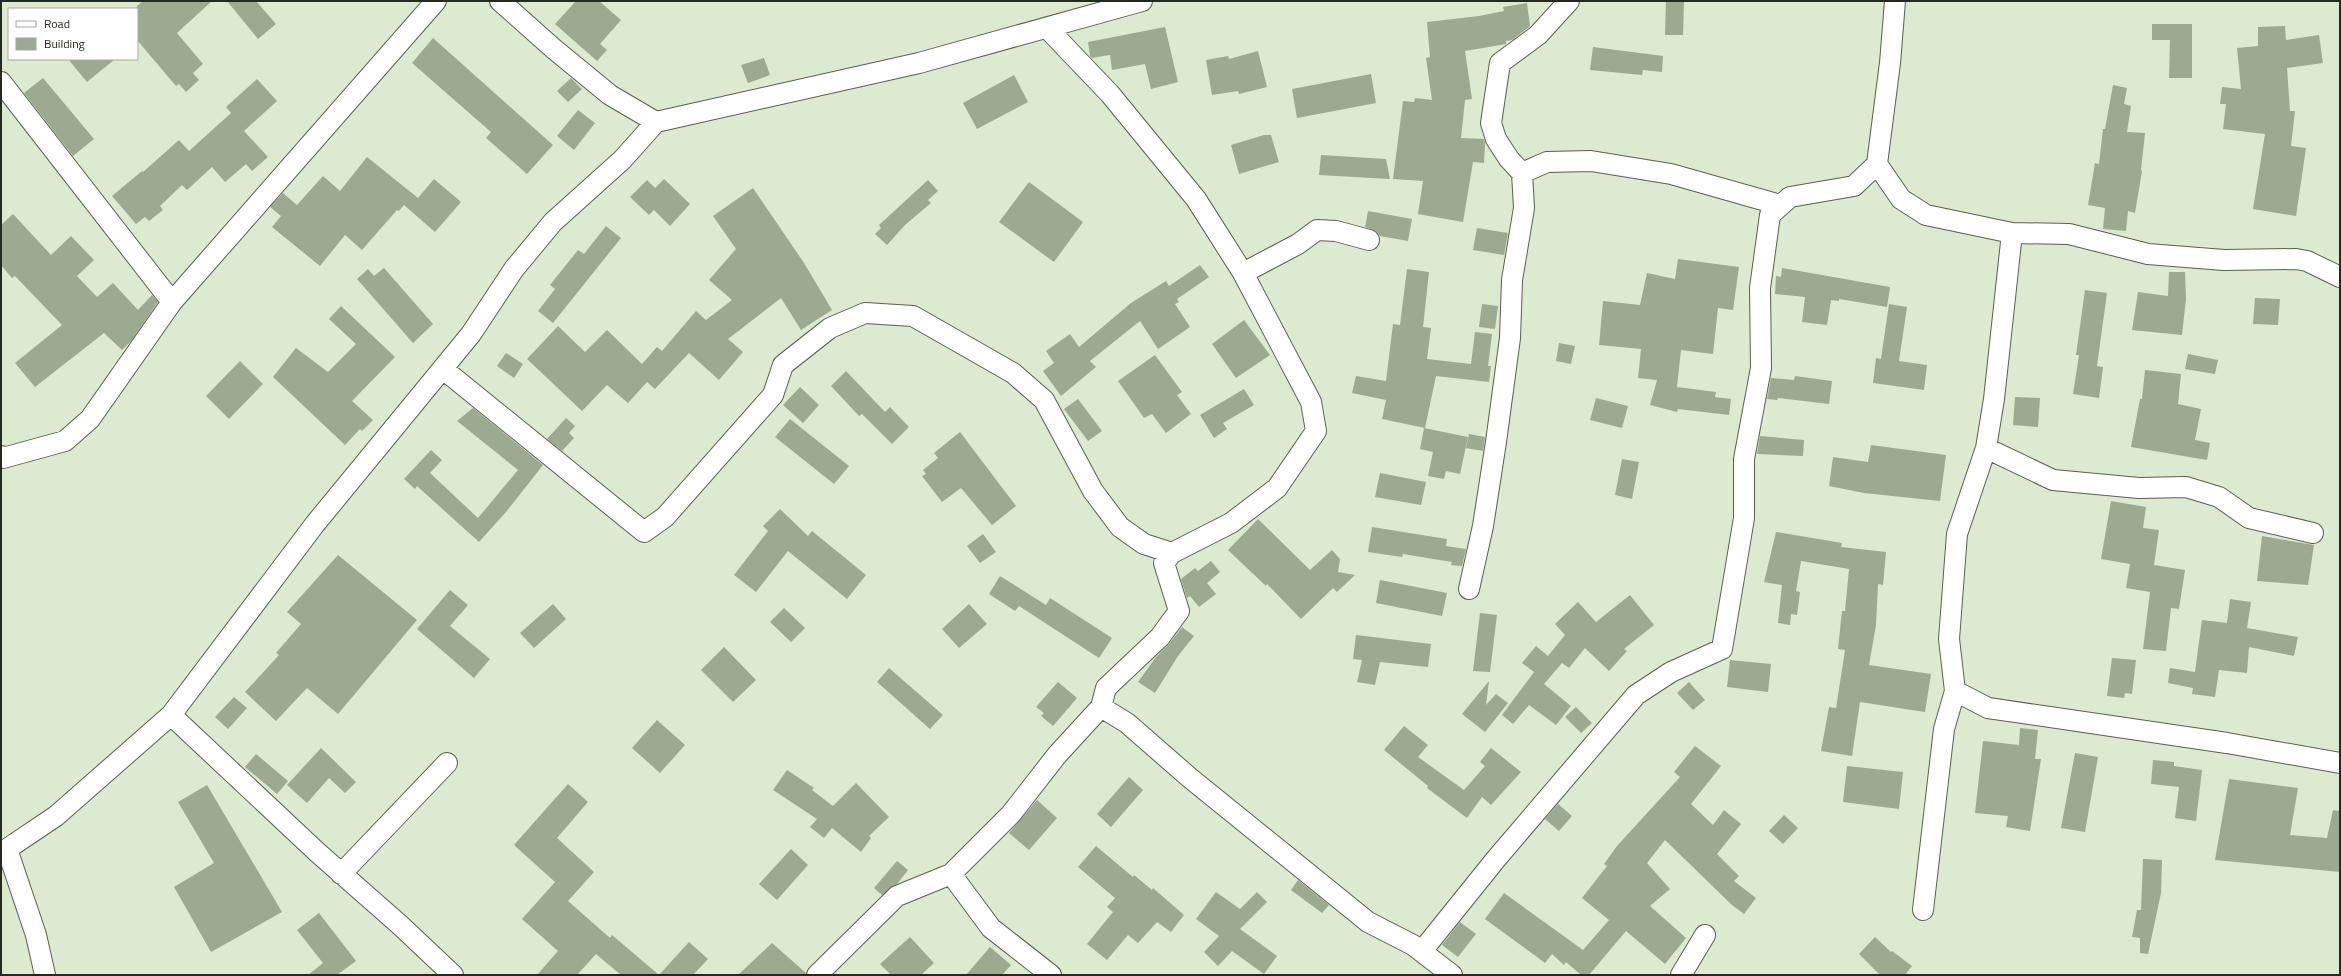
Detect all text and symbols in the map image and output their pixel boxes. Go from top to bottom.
legend [8,8,138,60]
text: Road [44,14,70,33]
text: Building [44,34,85,53]

